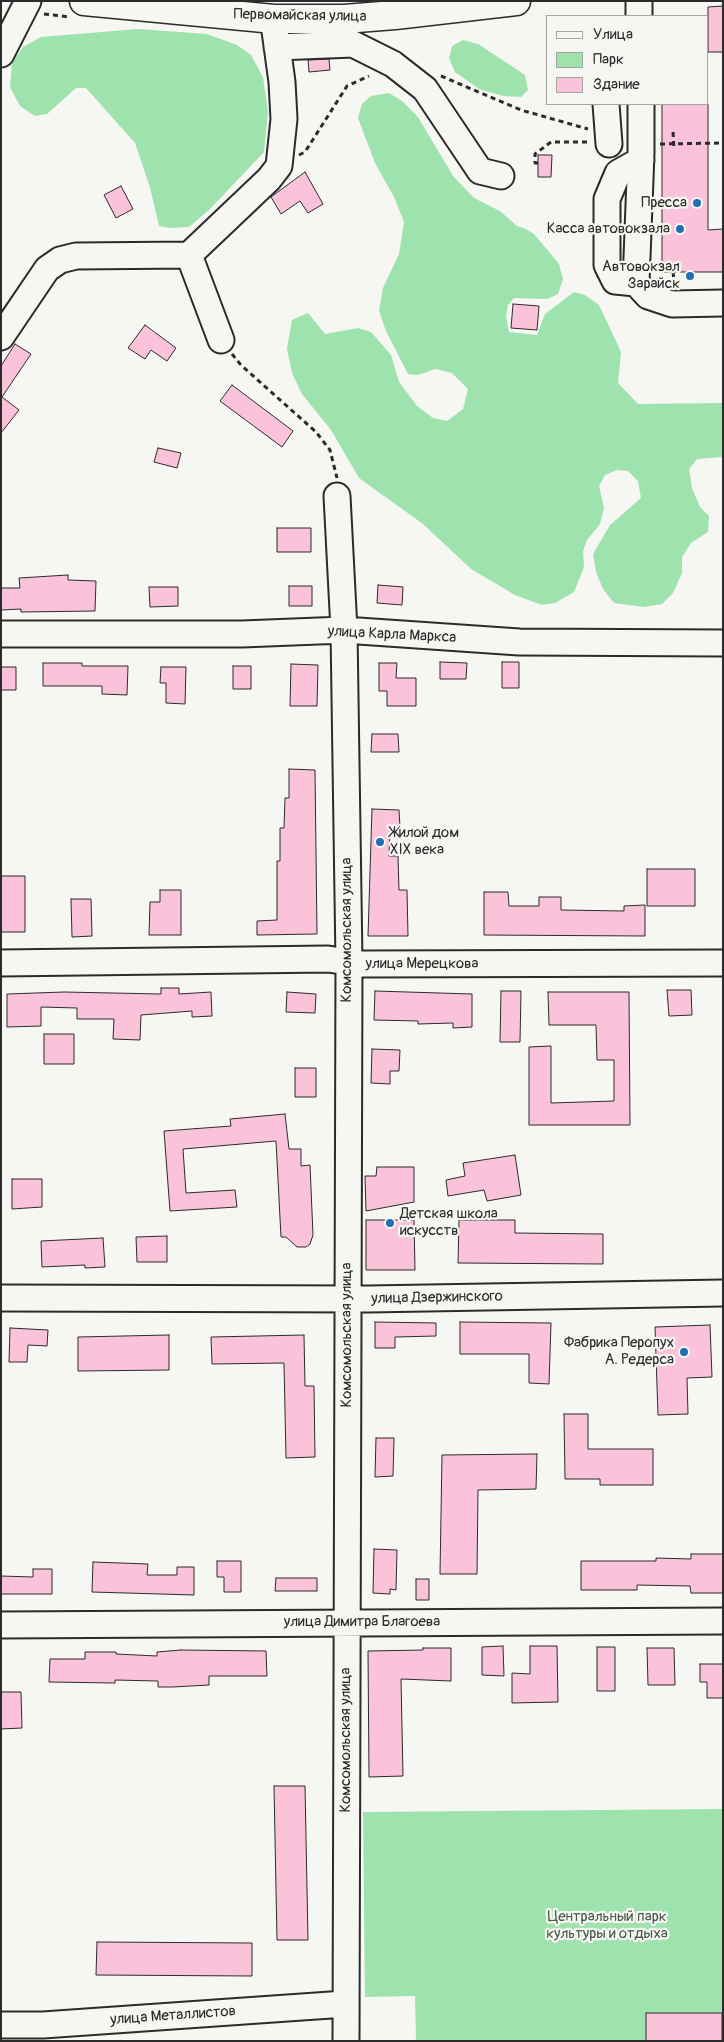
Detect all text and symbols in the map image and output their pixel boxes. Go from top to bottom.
street label: Первомайская улица [233,6,367,26]
legend [546,15,709,105]
text: Улица [593,25,633,44]
text: Парк [593,50,624,69]
text: Здание [593,75,640,94]
place label: Пресса [641,194,687,212]
marker: Пресса [691,197,703,209]
place label: Касса автовокзала [547,220,670,238]
marker: Касса автовокзала [674,223,686,235]
place label: Автовокзал Зарайск [602,258,680,293]
marker: Автовокзал Зарайск [684,270,696,282]
street label: улица Карла Маркса [327,623,457,647]
place label: Жилой дом XIX века [390,824,459,859]
marker: Жилой дом XIX века [374,836,386,848]
street label: Комсомольская улица [338,858,356,1002]
street label: улица Мерецкова [366,955,478,973]
place label: Детская школа искусств [400,1205,498,1240]
marker: Детская школа искусств [384,1217,396,1229]
street label: Комсомольская улица [338,1263,356,1407]
street label: улица Дзержинского [371,1288,503,1308]
place label: Фабрика Перопух А. Редерса [564,1334,674,1369]
marker: Фабрика Перопух А. Редерса [678,1346,690,1358]
street label: улица Димитра Благоева [284,1613,440,1631]
street label: Комсомольская улица [337,1668,355,1812]
park label: Центральный парк культуры и отдыха [546,1908,668,1943]
street label: улица Металлистов [110,2003,236,2029]

